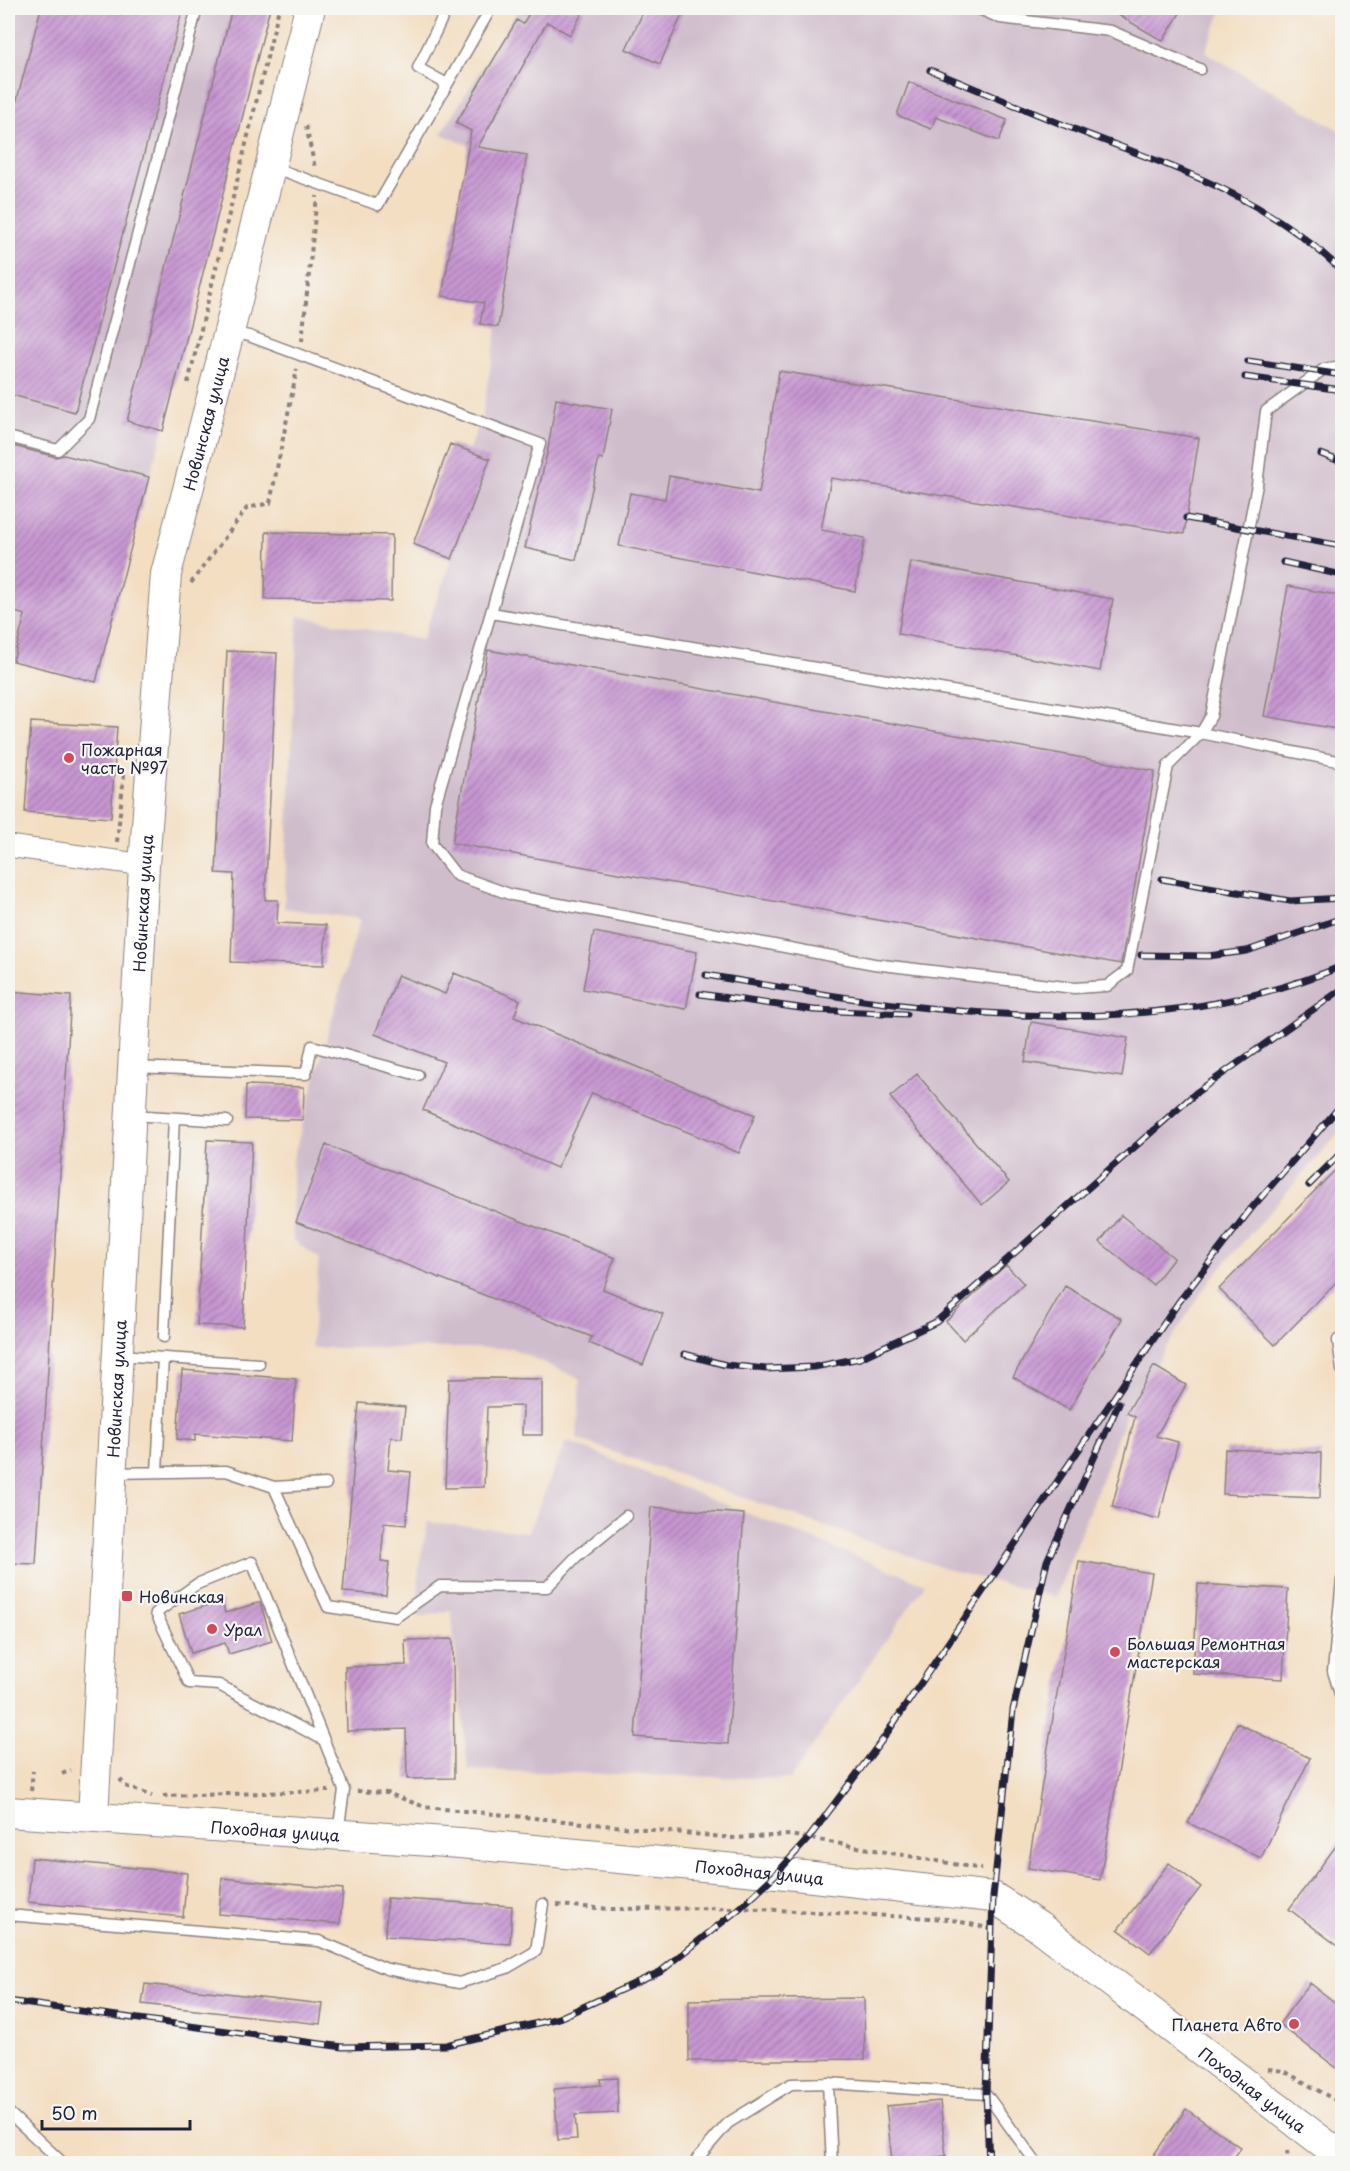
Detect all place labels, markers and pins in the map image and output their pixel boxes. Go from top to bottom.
place label: Пожарная часть №97 [81,737,168,779]
marker: Пожарная часть №97 [62,751,76,765]
place label: Новинская [139,1584,225,1608]
marker: Новинская [120,1589,134,1603]
place label: Урал [224,1617,262,1641]
marker: Урал [205,1622,219,1636]
place label: Большая Ремонтная мастерская [1127,1631,1286,1673]
marker: Большая Ремонтная мастерская [1108,1645,1122,1659]
place label: Планета Авто [1172,2012,1282,2036]
marker: Планета Авто [1287,2017,1301,2031]

